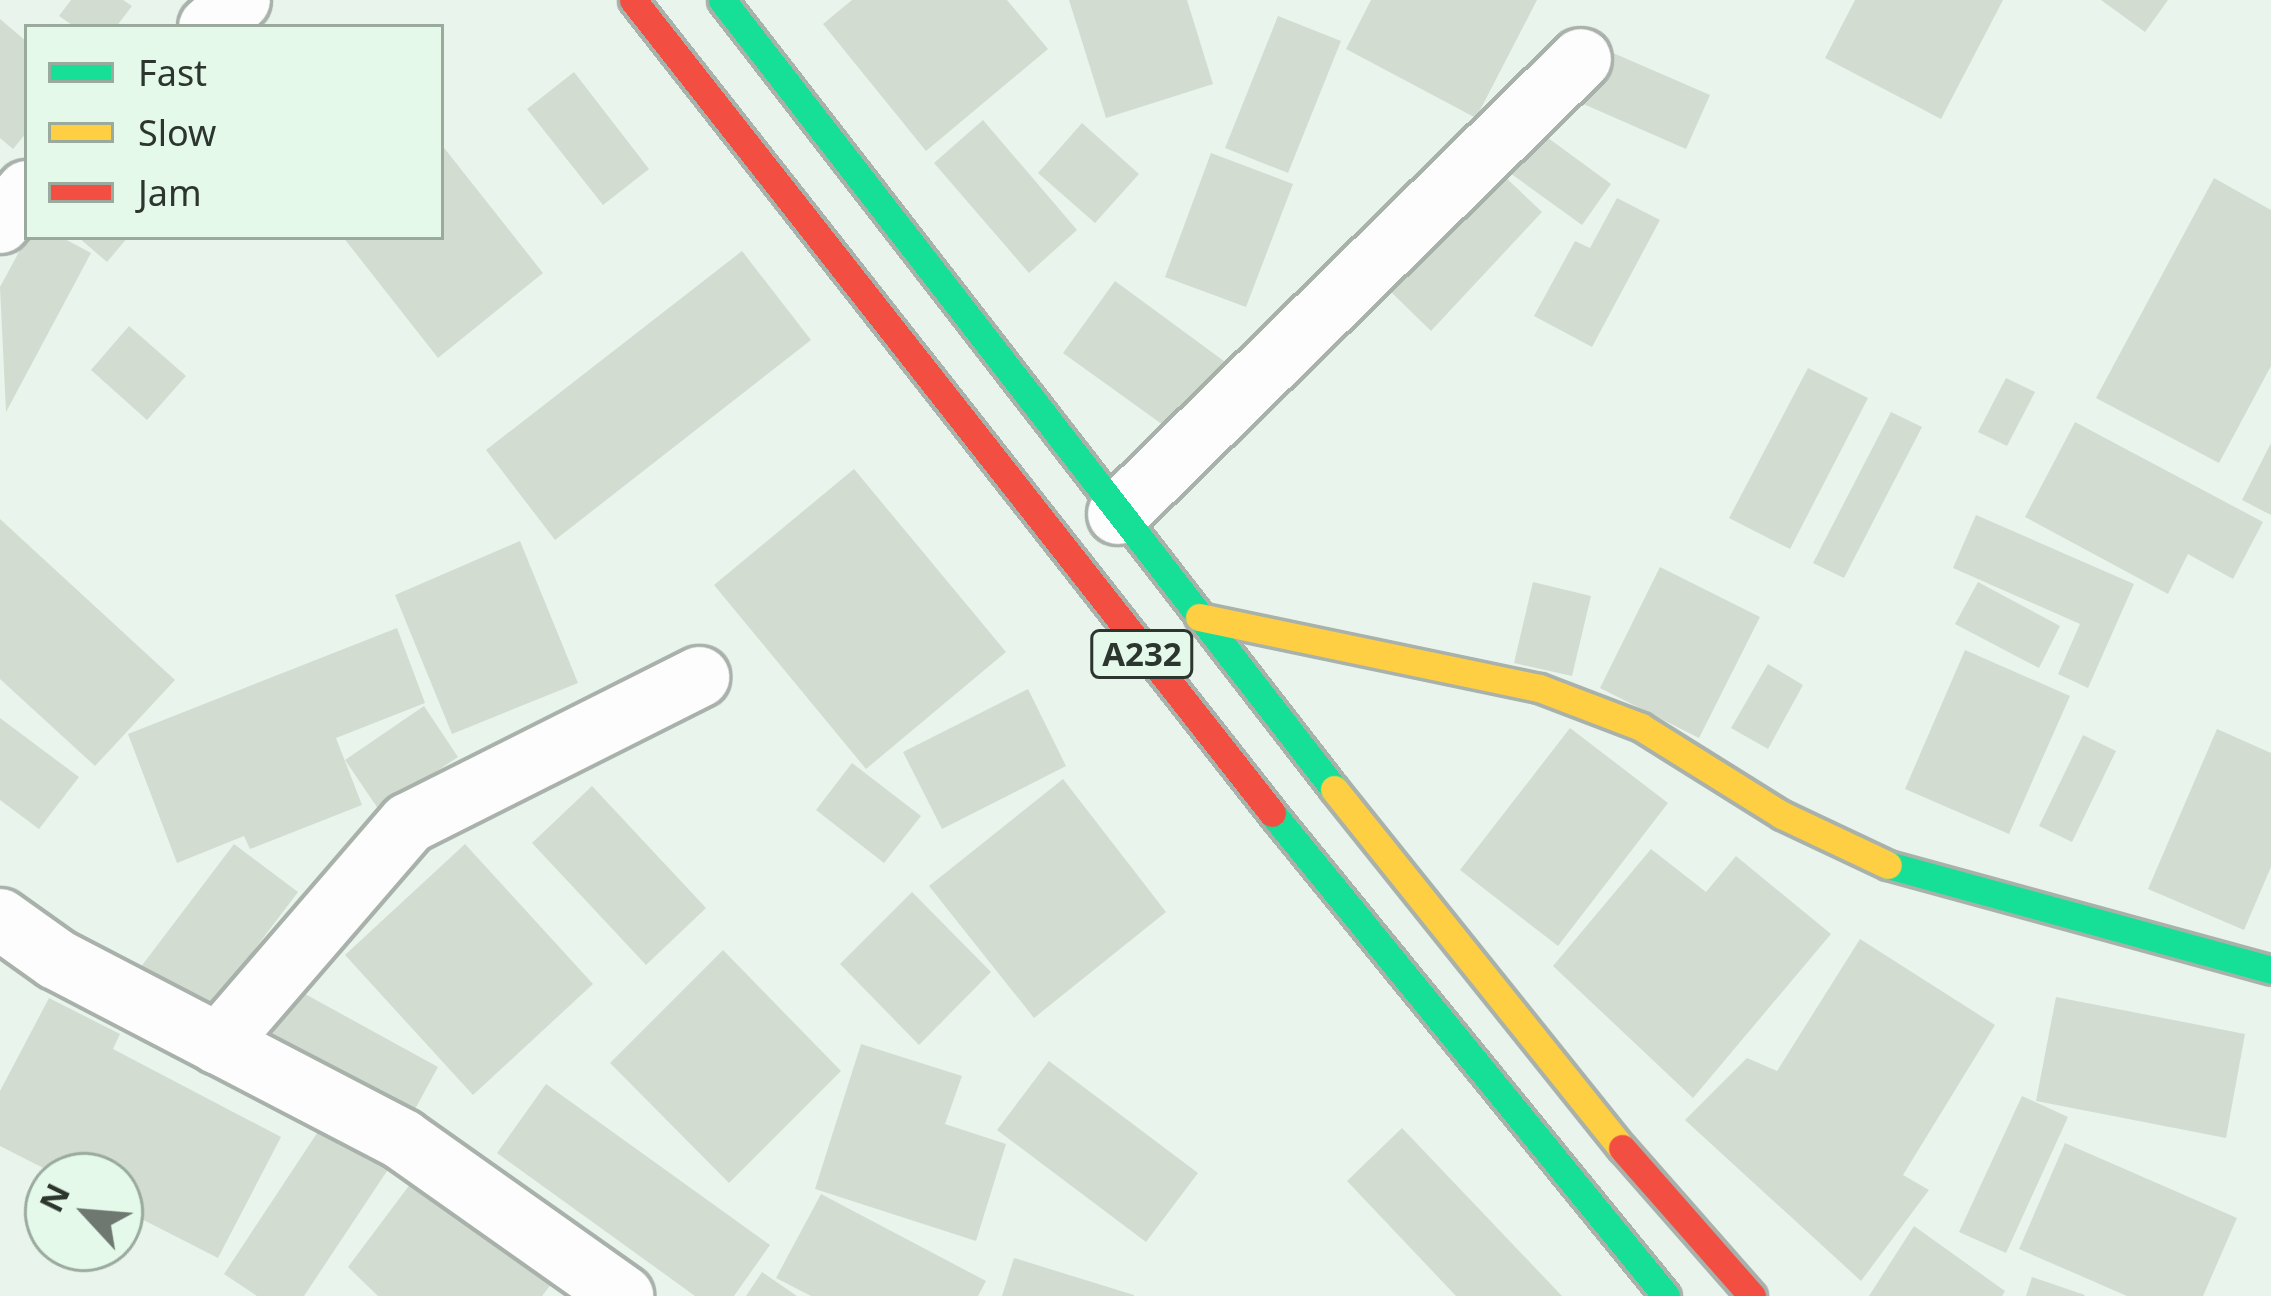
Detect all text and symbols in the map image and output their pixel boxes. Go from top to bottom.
legend [24,24,444,240]
text: Fast [138,48,207,97]
text: Slow [138,108,216,157]
text: Jam [138,168,202,217]
road number: A232 [1088,627,1196,681]
north arrow [24,1152,144,1272]
text: N [28,1175,80,1219]

